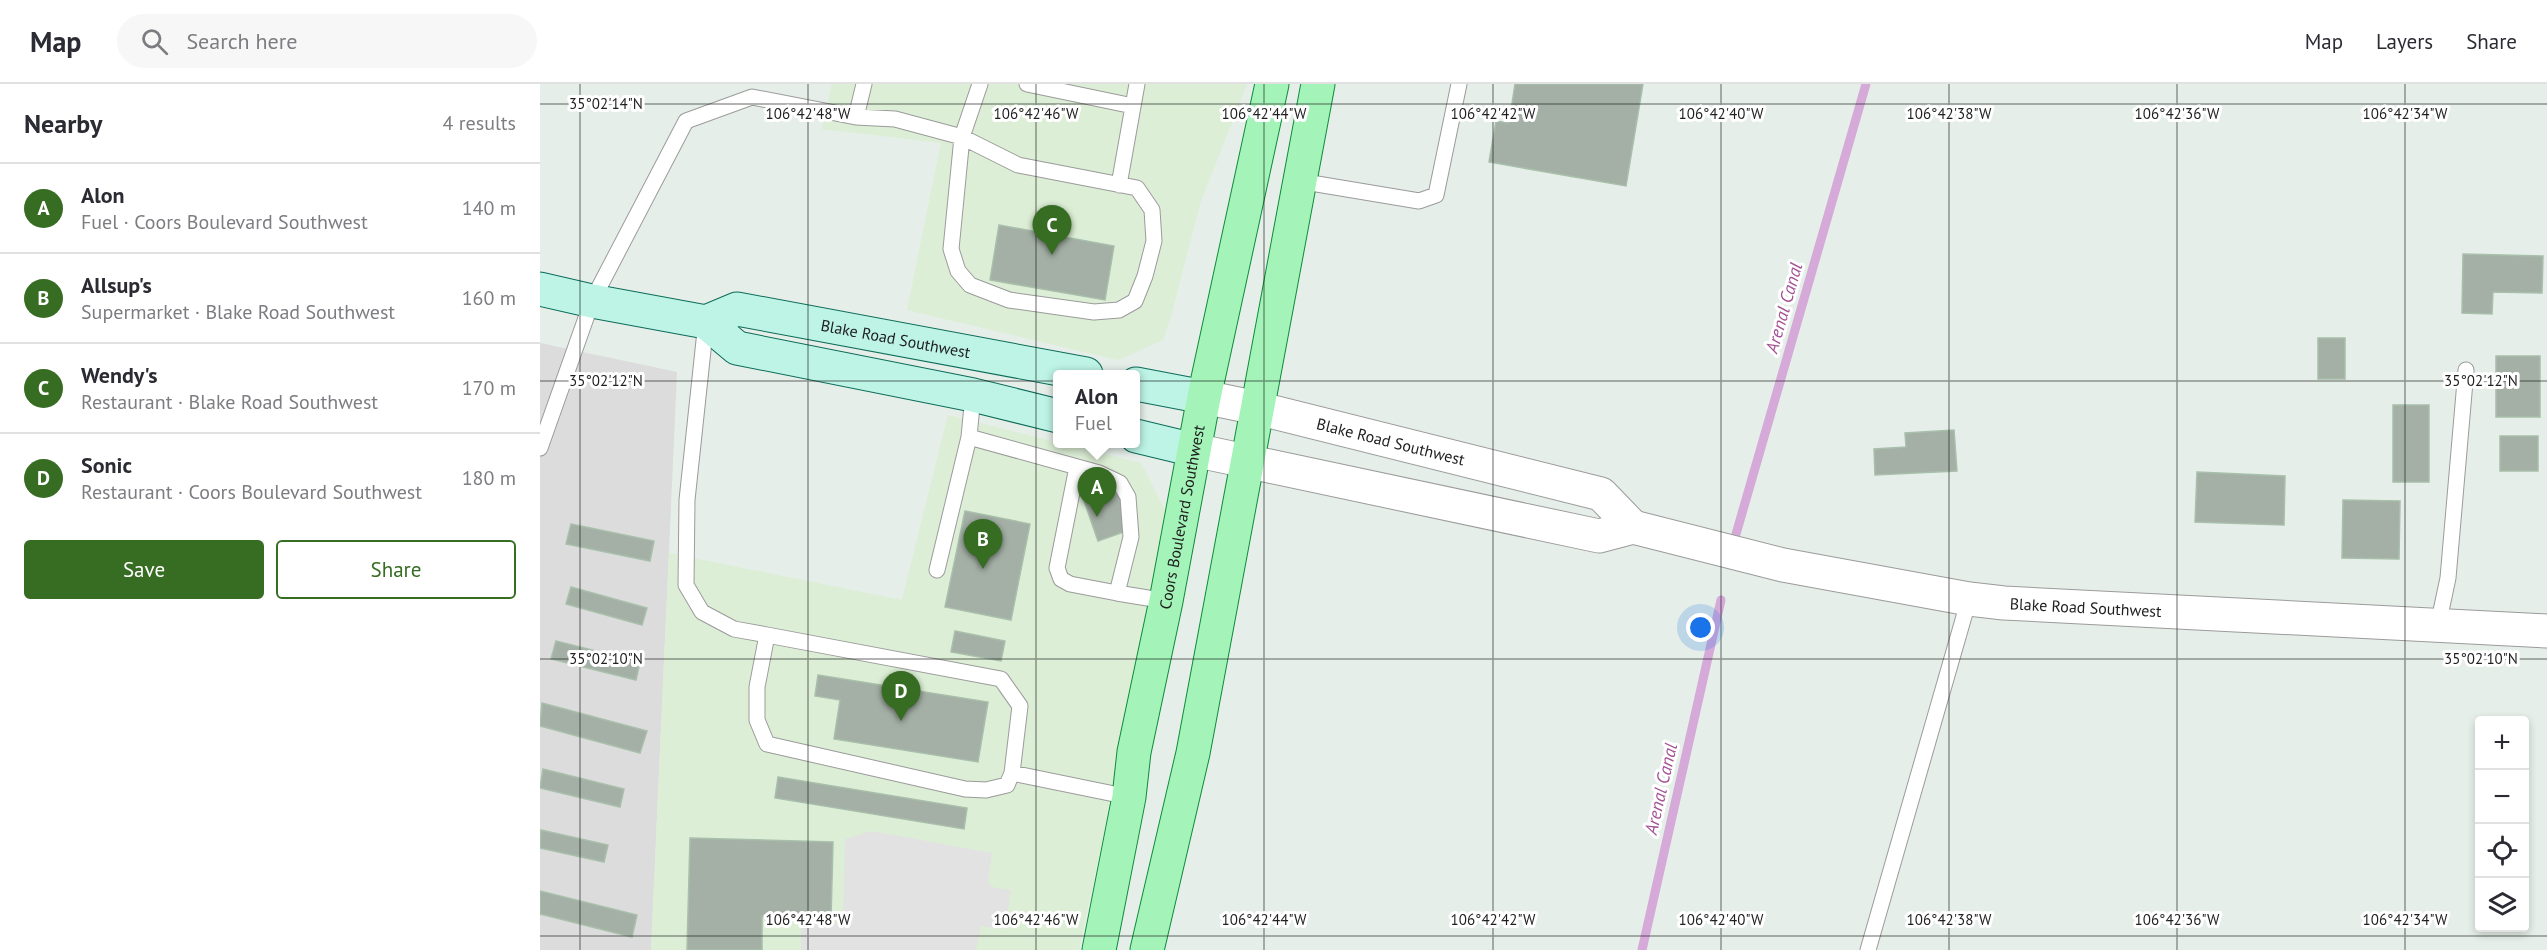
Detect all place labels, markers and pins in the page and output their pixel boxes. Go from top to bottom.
pin: C [1032,206,1072,255]
pin: A [1078,468,1116,517]
pin: B [964,520,1002,569]
pin: D [882,672,920,721]

